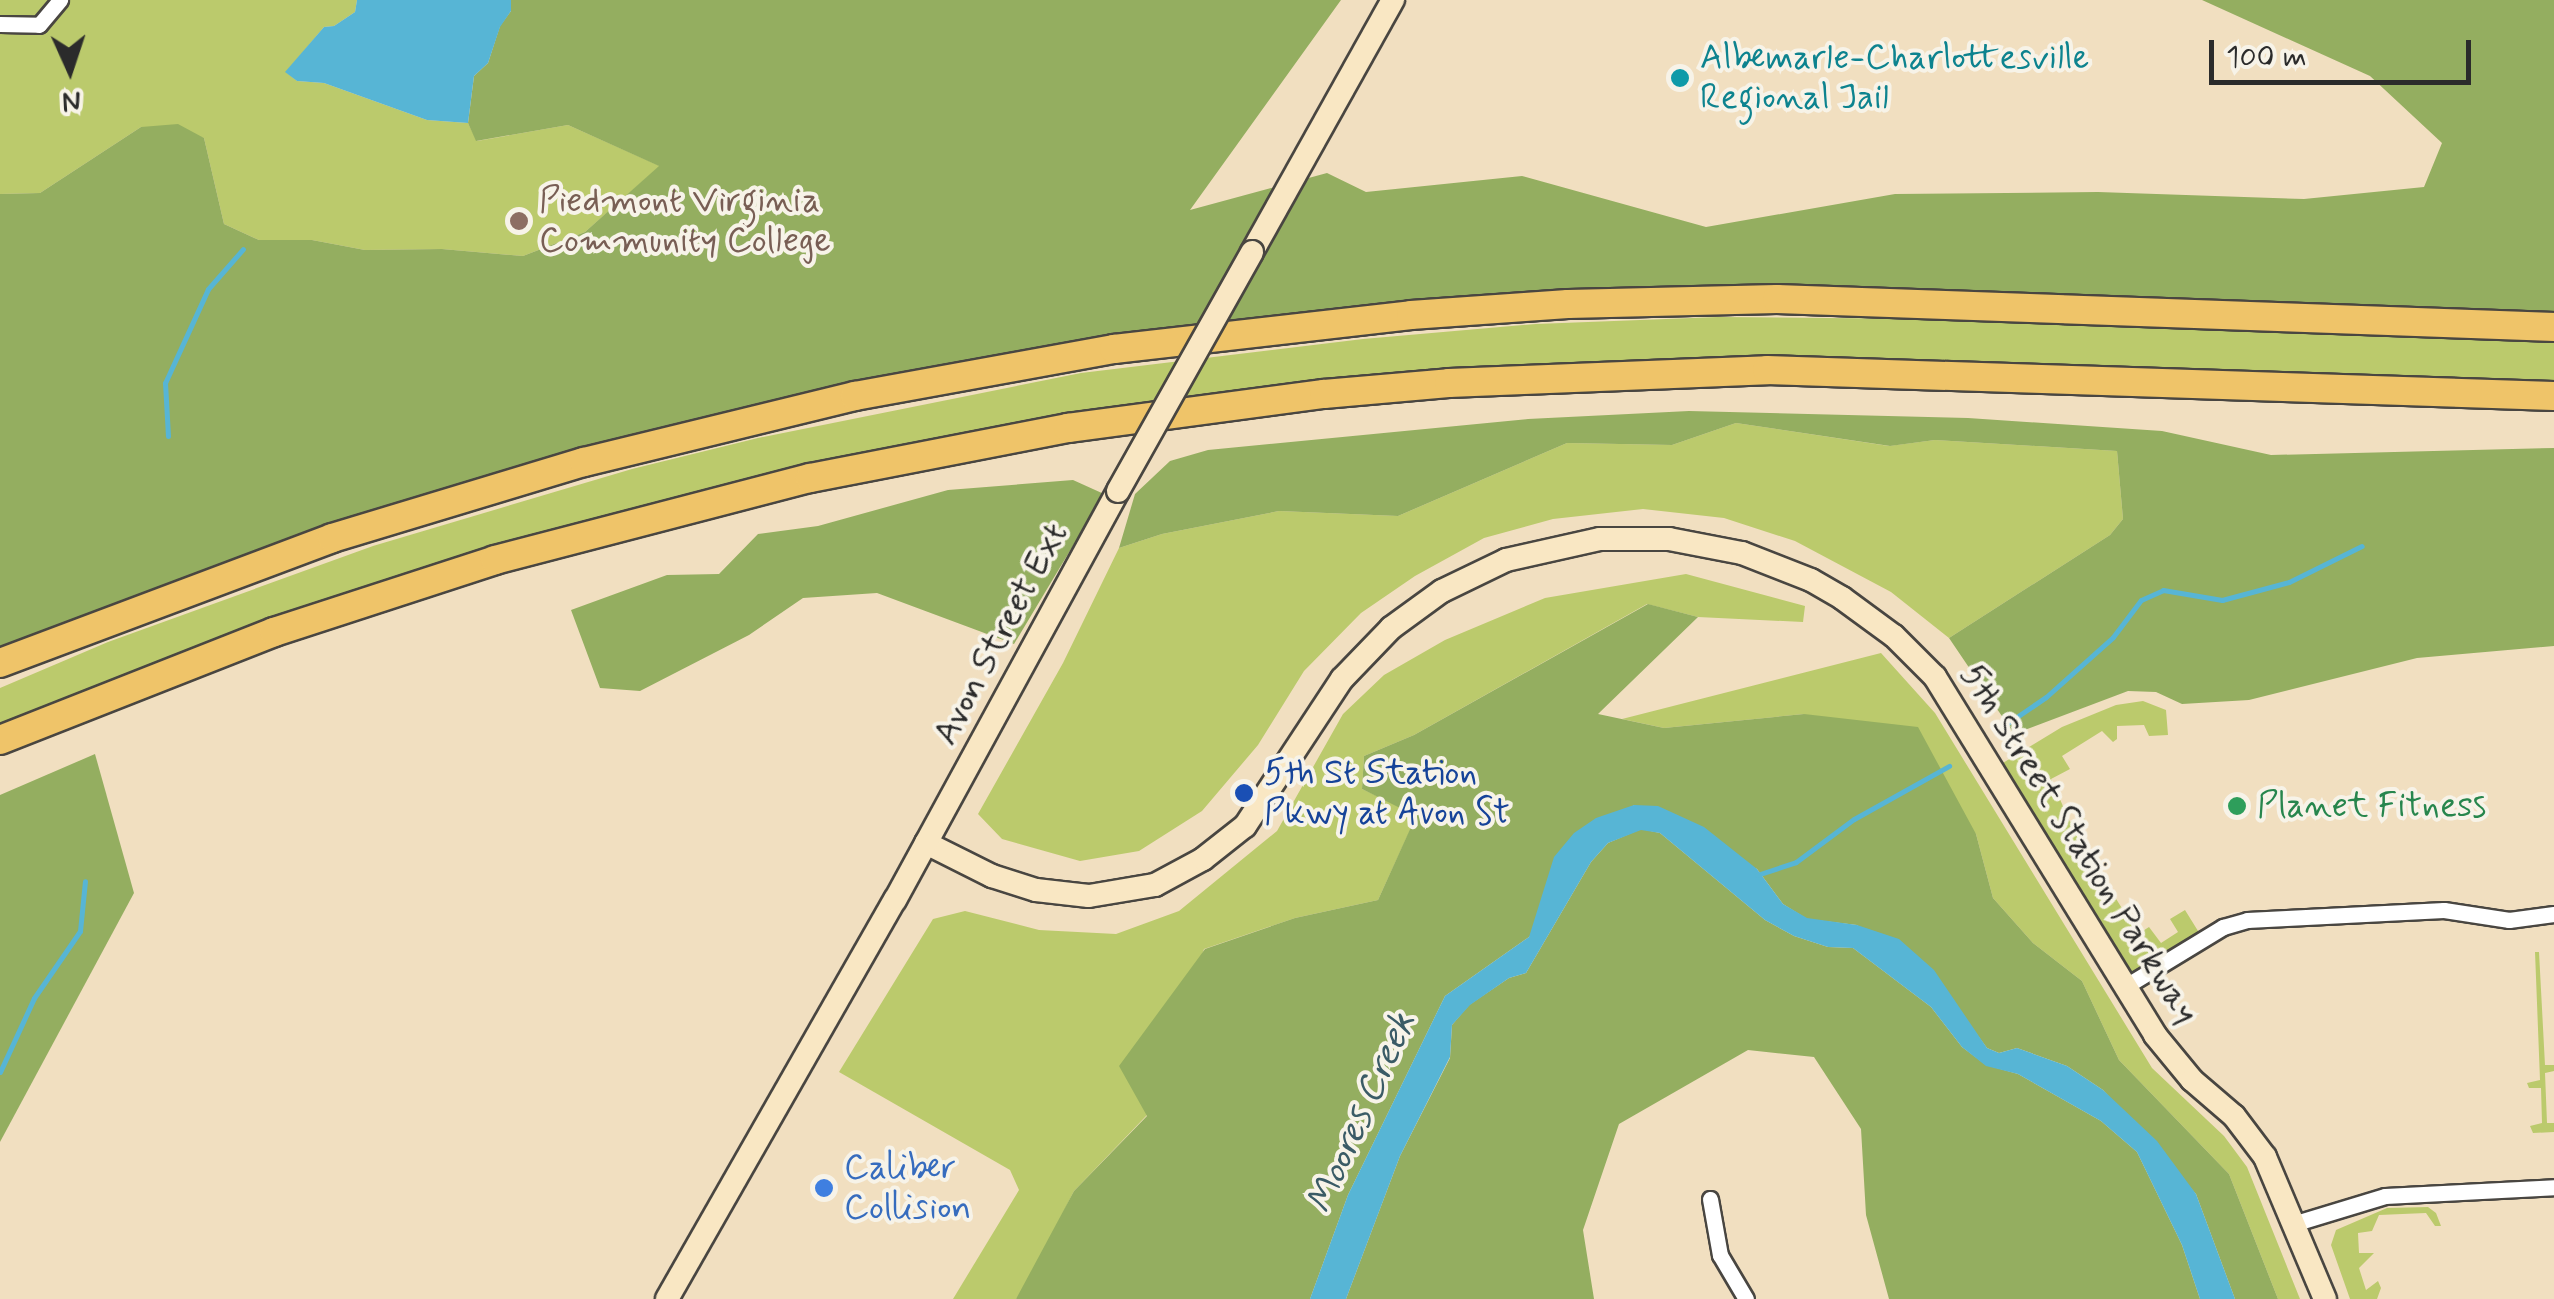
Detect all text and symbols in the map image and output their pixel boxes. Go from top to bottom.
north arrow [20,20,120,120]
scale bar [2214,20,2476,82]
place label: Albemarle-Charlottesville Regional Jail [1700,37,2089,119]
text: 100 m [2226,38,2307,77]
marker: Albemarle-Charlottesville Regional Jail [1669,67,1691,89]
text: N [61,81,82,119]
place label: Piedmont Virginia Community College [539,180,831,262]
marker: Piedmont Virginia Community College [508,210,530,232]
street label: Avon Street Ext [925,516,1077,752]
street label: 5th Street Station Parkway [1952,658,2206,1030]
place label: 5th St Station Pkwy at Avon St [1264,752,1519,834]
marker: 5th St Station Pkwy at Avon St [1233,782,1255,804]
place label: Planet Fitness [2257,785,2491,827]
marker: Planet Fitness [2226,795,2248,817]
water label: Moores Creek [1297,1005,1427,1221]
place label: Caliber Collision [844,1147,971,1229]
marker: Caliber Collision [813,1177,835,1199]

